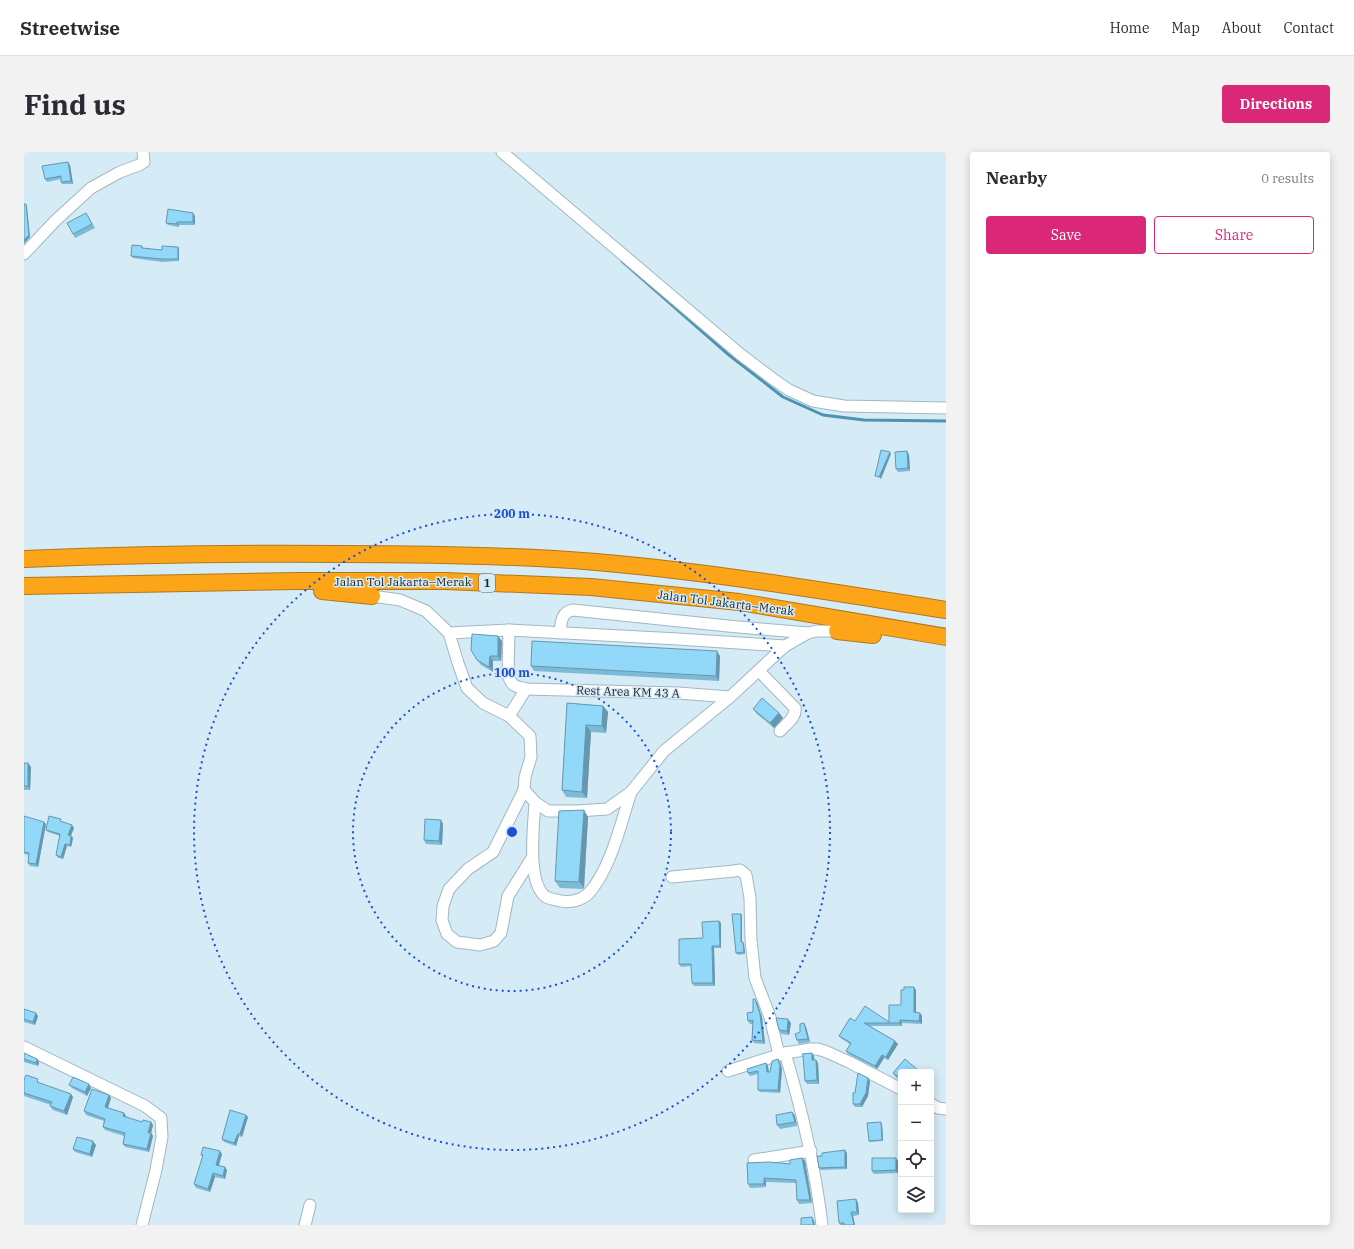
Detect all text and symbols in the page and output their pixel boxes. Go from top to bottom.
text: Streetwise [20,16,120,40]
text: Home [1110,19,1149,37]
text: Map [1171,19,1200,37]
text: About [1222,19,1261,37]
text: Contact [1283,19,1334,37]
button: Directions [1222,85,1330,123]
text: Find us [24,86,126,123]
text: Nearby [986,167,1047,189]
text: 0 results [1261,170,1314,187]
button: Save [986,216,1146,254]
button: Share [1154,216,1314,254]
text: 200 m [494,506,530,521]
street label: Jalan Tol Jakarta–Merak [334,574,472,589]
road number: 1 [479,574,495,592]
street label: Jalan Tol Jakarta–Merak [657,587,795,618]
text: 100 m [494,665,530,680]
street label: Rest Area KM 43 A [576,682,681,701]
centre of rings [505,825,519,839]
map controls [898,1069,934,1213]
button: + [898,1069,934,1105]
button: − [898,1105,934,1141]
button: locate [898,1141,934,1177]
button: layers [898,1177,934,1213]

